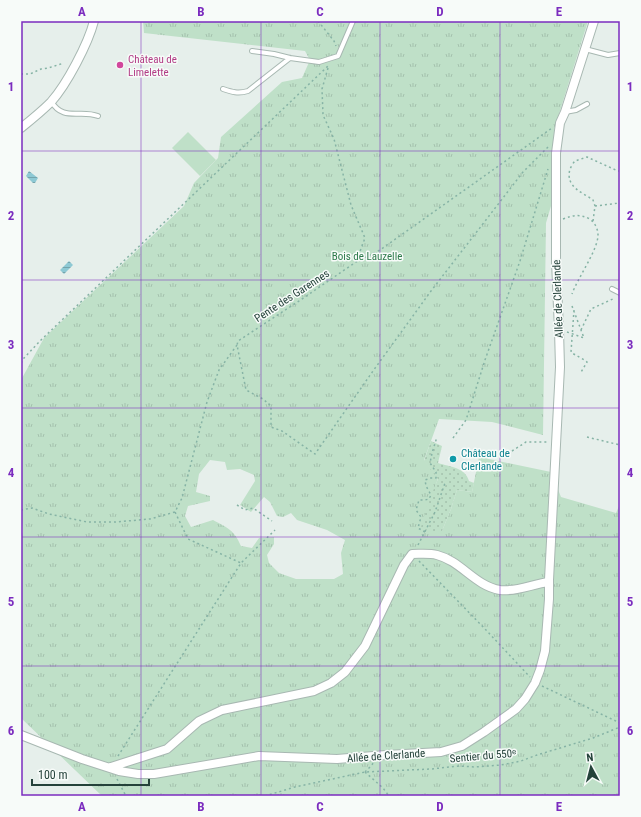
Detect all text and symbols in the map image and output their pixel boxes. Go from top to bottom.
text: A [78,4,86,19]
text: B [197,4,205,19]
text: C [316,4,324,19]
text: D [436,4,444,19]
text: E [556,4,563,19]
place label: Château de Limelette [128,53,177,79]
marker: Château de Limelette [115,60,125,70]
text: 1 [8,79,14,94]
text: 1 [627,79,633,94]
text: 2 [8,208,15,223]
text: 2 [627,208,634,223]
park label: Bois de Lauzelle [332,250,402,263]
street label: Allée de Clerlande [550,260,566,338]
street label: Pente des Garennes [252,267,332,325]
text: 3 [8,337,14,352]
text: 3 [627,337,633,352]
place label: Château de Clerlande [461,447,510,473]
marker: Château de Clerlande [448,454,458,464]
text: 4 [8,465,15,480]
text: 4 [627,465,634,480]
text: 5 [8,594,15,609]
text: 5 [627,594,634,609]
text: 6 [8,723,15,738]
text: 6 [627,723,634,738]
street label: Allée de Clerlande [346,747,426,765]
street label: Sentier du 550ᵉ [449,747,517,765]
north arrow [571,747,611,787]
text: N [586,751,594,764]
scale bar [32,761,149,787]
text: 100 m [38,768,68,782]
text: A [78,799,86,814]
text: B [197,799,205,814]
text: C [316,799,324,814]
text: D [436,799,444,814]
text: E [556,799,563,814]

